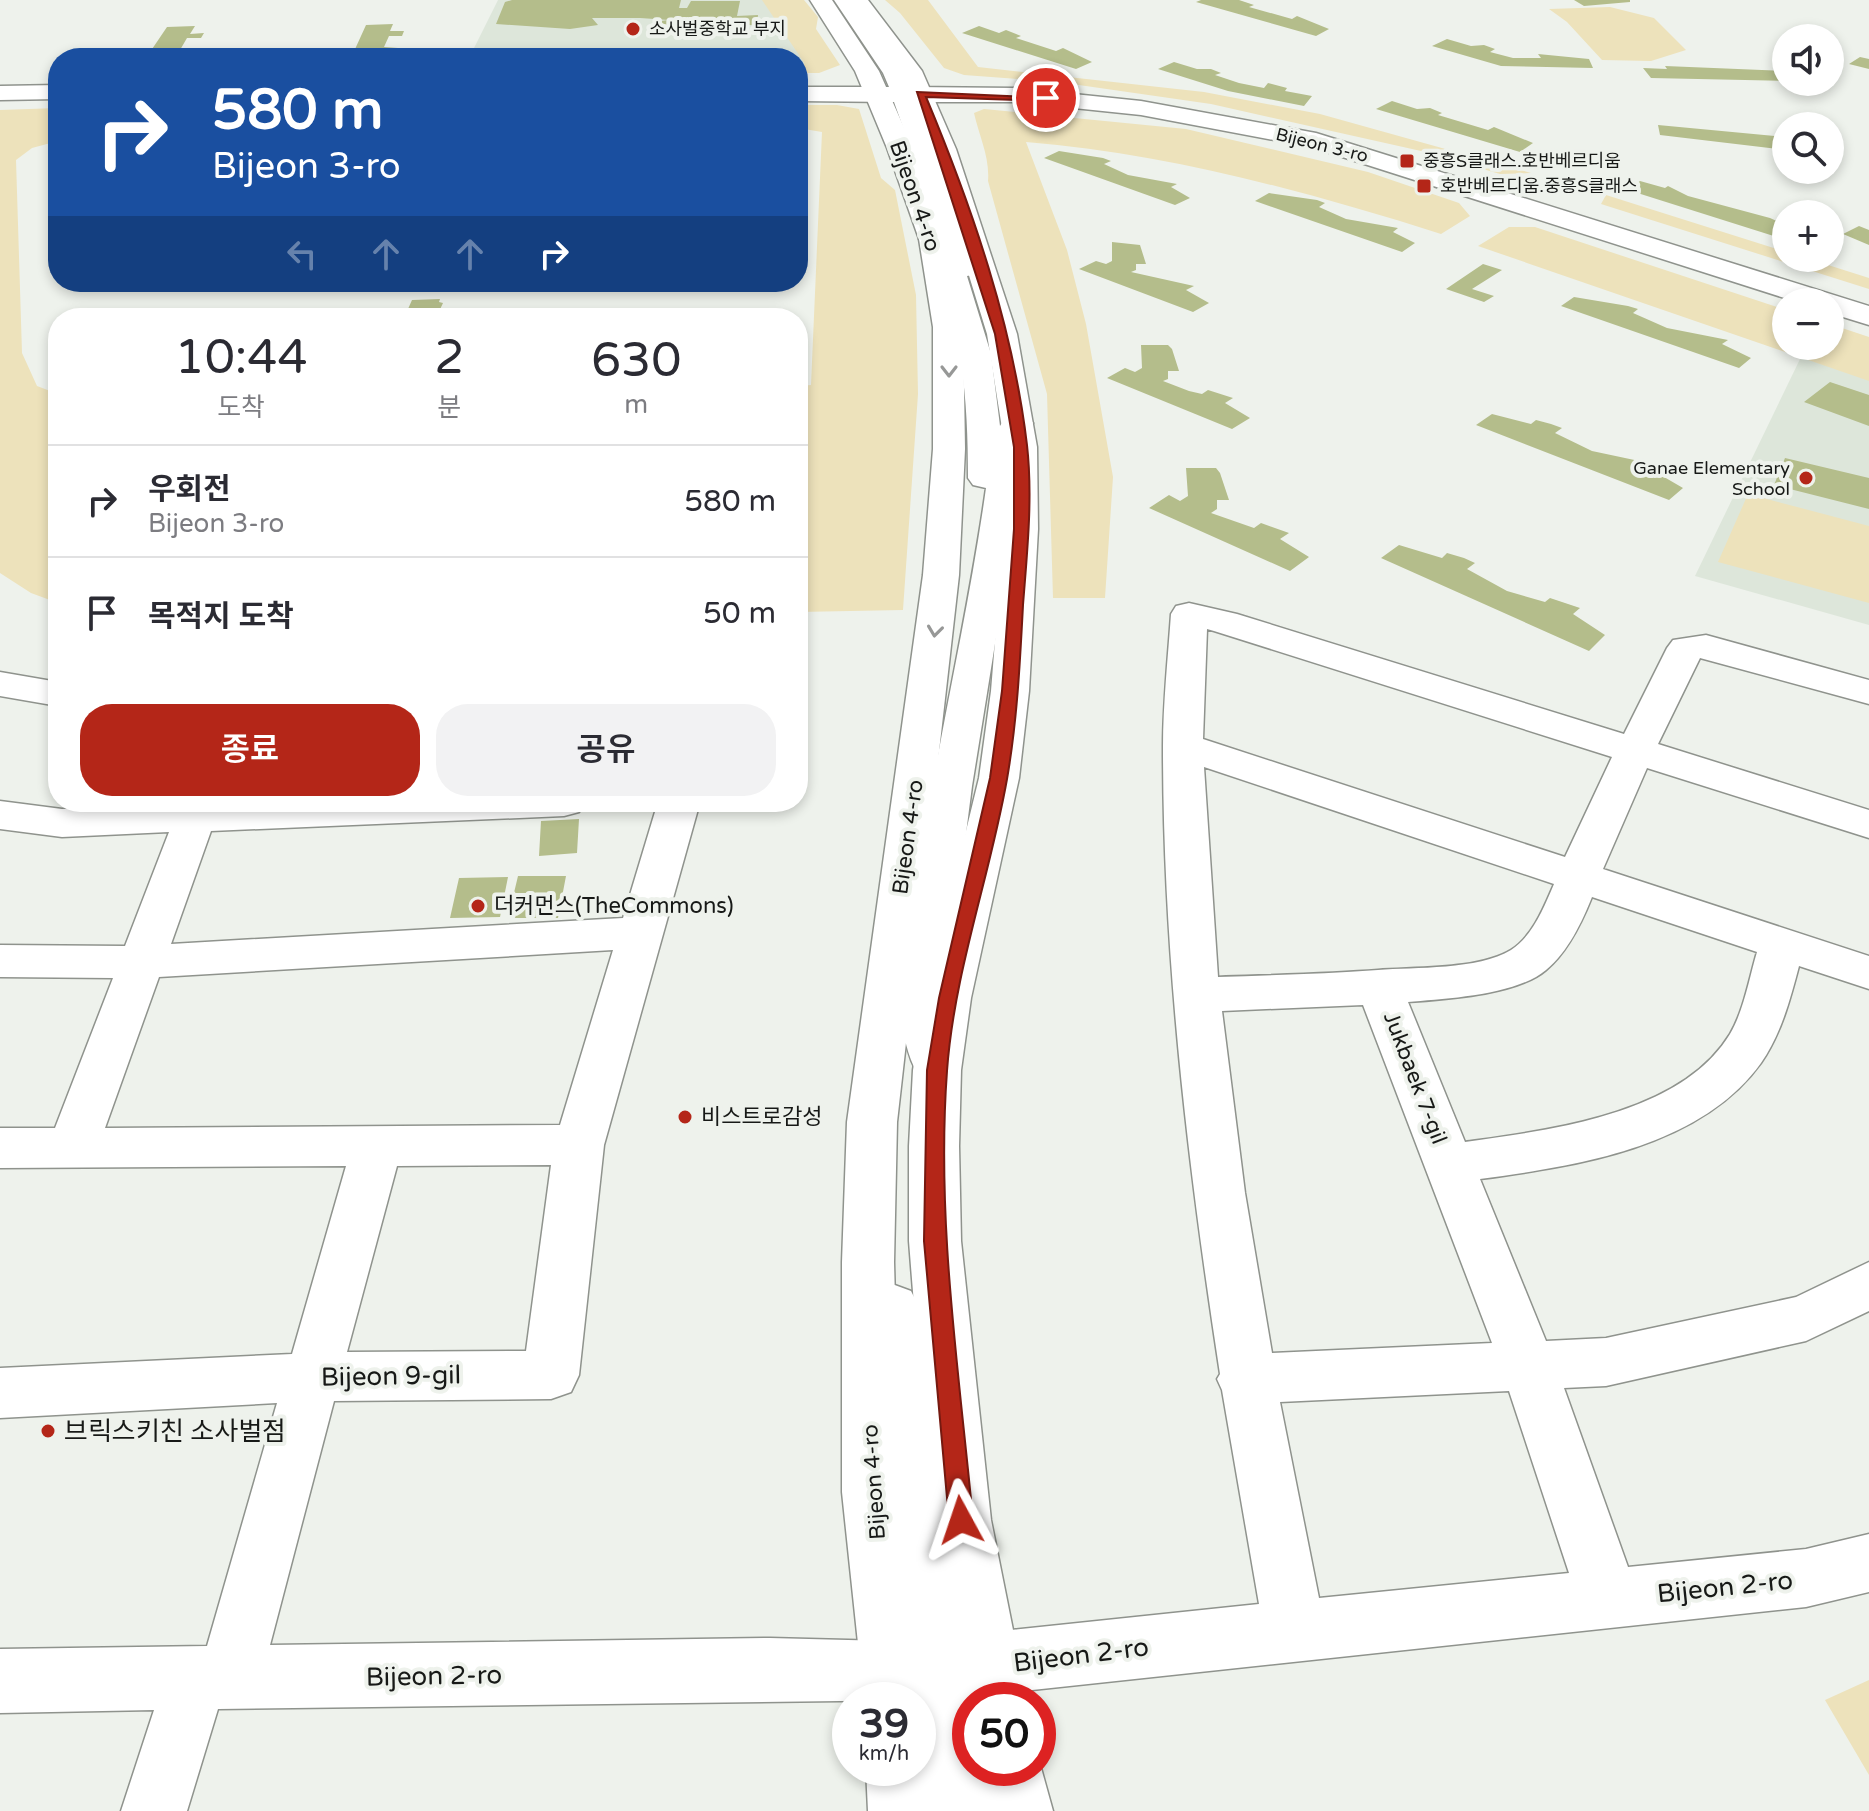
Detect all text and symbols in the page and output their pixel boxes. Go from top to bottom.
place label: 소사벌중학교 부지 [649,18,786,40]
marker: 소사벌중학교 부지 [624,20,642,38]
map controls [1772,24,1844,360]
button: sound [1772,24,1844,96]
pin [1012,64,1080,132]
icon: arrive [1024,76,1068,120]
text: 580 m [212,77,383,144]
icon: right [80,80,184,184]
button: search [1772,112,1844,184]
street label: Bijeon 3-ro [1274,123,1370,167]
street label: Bijeon 4-ro [884,137,946,255]
text: Bijeon 3-ro [212,145,401,188]
place label: 중흥S클래스.호반베르디움 [1423,150,1621,172]
marker: 중흥S클래스.호반베르디움 [1398,152,1416,170]
place label: 호반베르디움.중흥S클래스 [1440,175,1638,197]
marker: 호반베르디움.중흥S클래스 [1415,177,1433,195]
button: + [1772,200,1844,272]
icon: left [280,232,324,276]
icon: ahead [364,232,408,276]
icon: ahead [448,232,492,276]
icon: right [532,232,576,276]
button: − [1772,288,1844,360]
text: 10:44 [175,329,308,387]
text: 2 [434,329,464,387]
text: 630 [591,332,681,390]
one-way arrow [940,365,958,378]
text: m [624,389,648,420]
text: 도착 [217,392,265,423]
text: 분 [437,392,461,423]
place label: Ganae Elementary School [1633,457,1790,500]
marker: Ganae Elementary School [1797,469,1815,487]
text: 우회전 [148,471,231,508]
icon: right [80,479,124,523]
text: 580 m [684,483,776,520]
text: Bijeon 3-ro [148,508,284,539]
icon: arrive [80,591,124,635]
text: 50 m [703,595,776,632]
text: 목적지 도착 [148,598,294,635]
one-way arrow [926,625,943,638]
button: 종료 [80,704,420,796]
button: 공유 [436,704,776,796]
street label: Bijeon 4-ro [887,778,929,896]
place label: 더커먼스(TheCommons) [494,893,734,919]
marker: 더커먼스(TheCommons) [469,897,487,915]
street label: Jukbaek 7-gil [1378,1008,1452,1148]
place label: 비스트로감성 [701,1104,822,1130]
marker: 비스트로감성 [676,1108,694,1126]
street label: Bijeon 9-gil [321,1359,461,1393]
place label: 브릭스키친 소사벌점 [64,1416,286,1447]
marker: 브릭스키친 소사벌점 [39,1422,57,1440]
street label: Bijeon 4-ro [857,1423,891,1541]
position arrow [919,1478,1003,1562]
street label: Bijeon 2-ro [1656,1564,1794,1610]
street label: Bijeon 2-ro [1011,1631,1151,1679]
street label: Bijeon 2-ro [366,1659,502,1693]
speed limit sign: 50 [952,1682,1056,1786]
text: 39 [859,1700,909,1748]
text: km/h [859,1742,909,1766]

